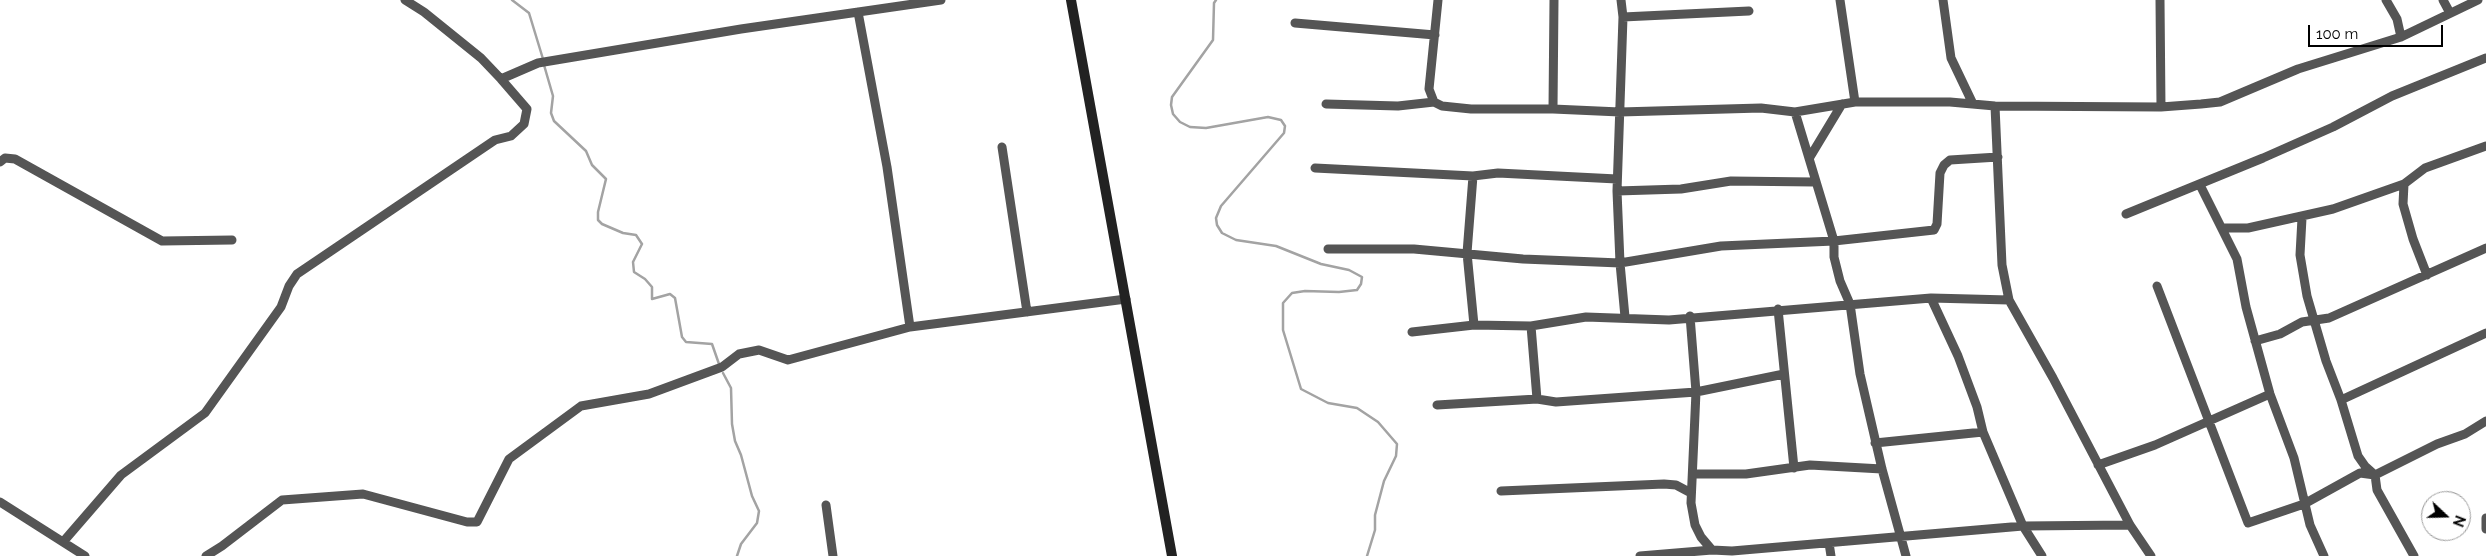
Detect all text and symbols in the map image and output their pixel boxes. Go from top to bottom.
scale bar [2311,15,2446,47]
text: 100 m [2316,25,2358,43]
north arrow [2421,491,2471,541]
text: N [2450,513,2468,529]

